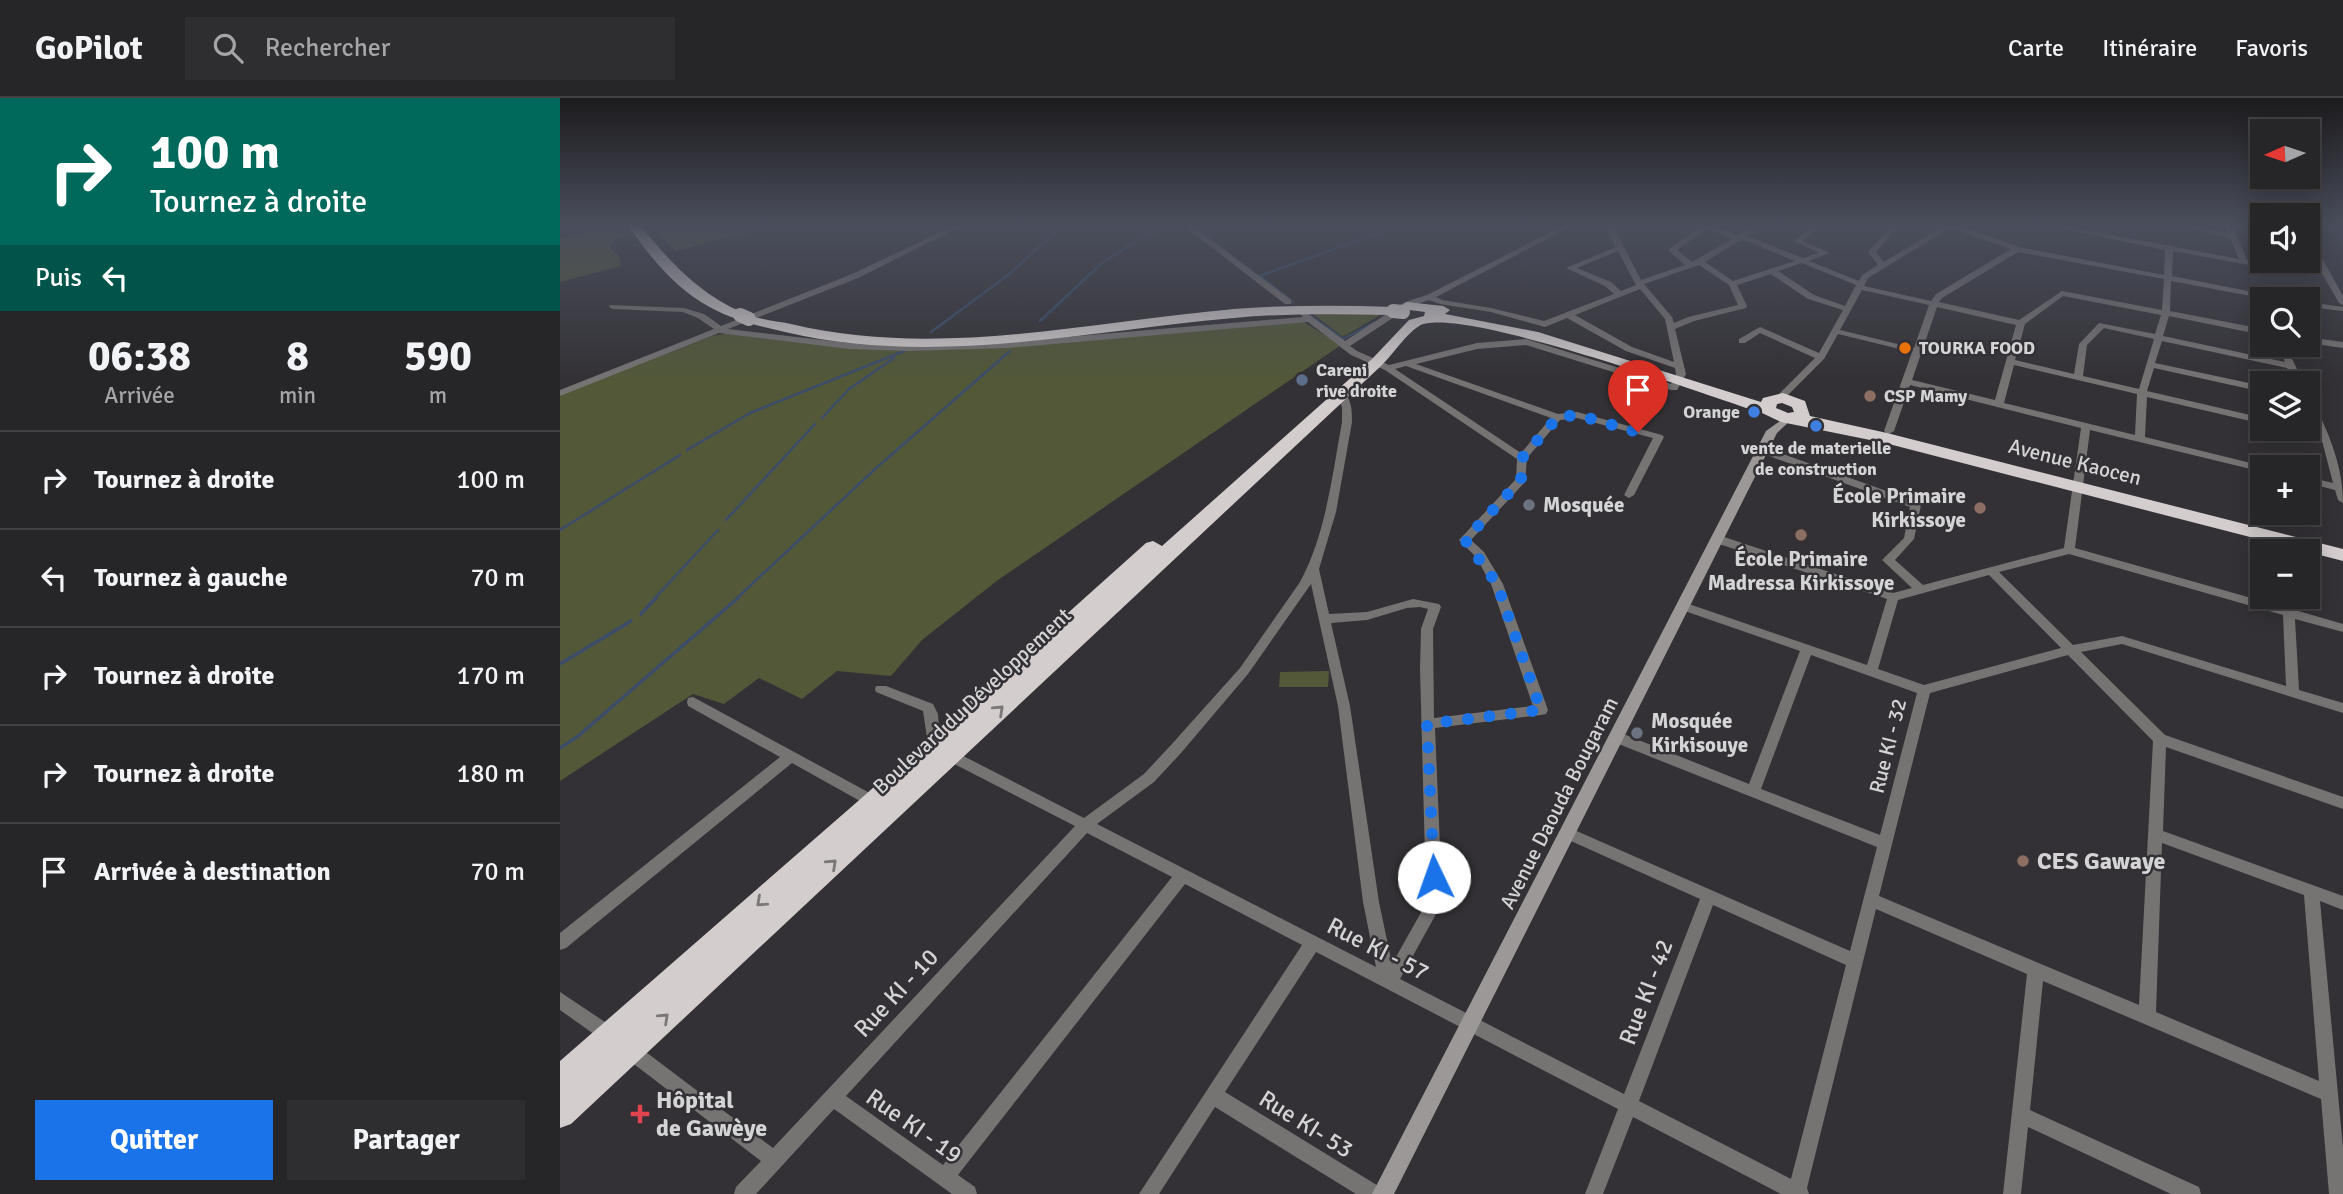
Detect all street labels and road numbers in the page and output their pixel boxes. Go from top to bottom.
street label: Avenue Kaocen [2006,433,2144,491]
street label: Boulevard du Développement [868,602,1076,800]
street label: Avenue Daouda Bougaram [1494,692,1624,914]
street label: Rue KI - 32 [1864,696,1912,796]
street label: Rue KI - 57 [1322,911,1434,987]
street label: Rue KI - 42 [1612,935,1680,1049]
street label: Rue KI - 10 [847,942,945,1044]
street label: Rue KI - 19 [860,1082,968,1170]
street label: Rue KI- 53 [1253,1083,1359,1165]

